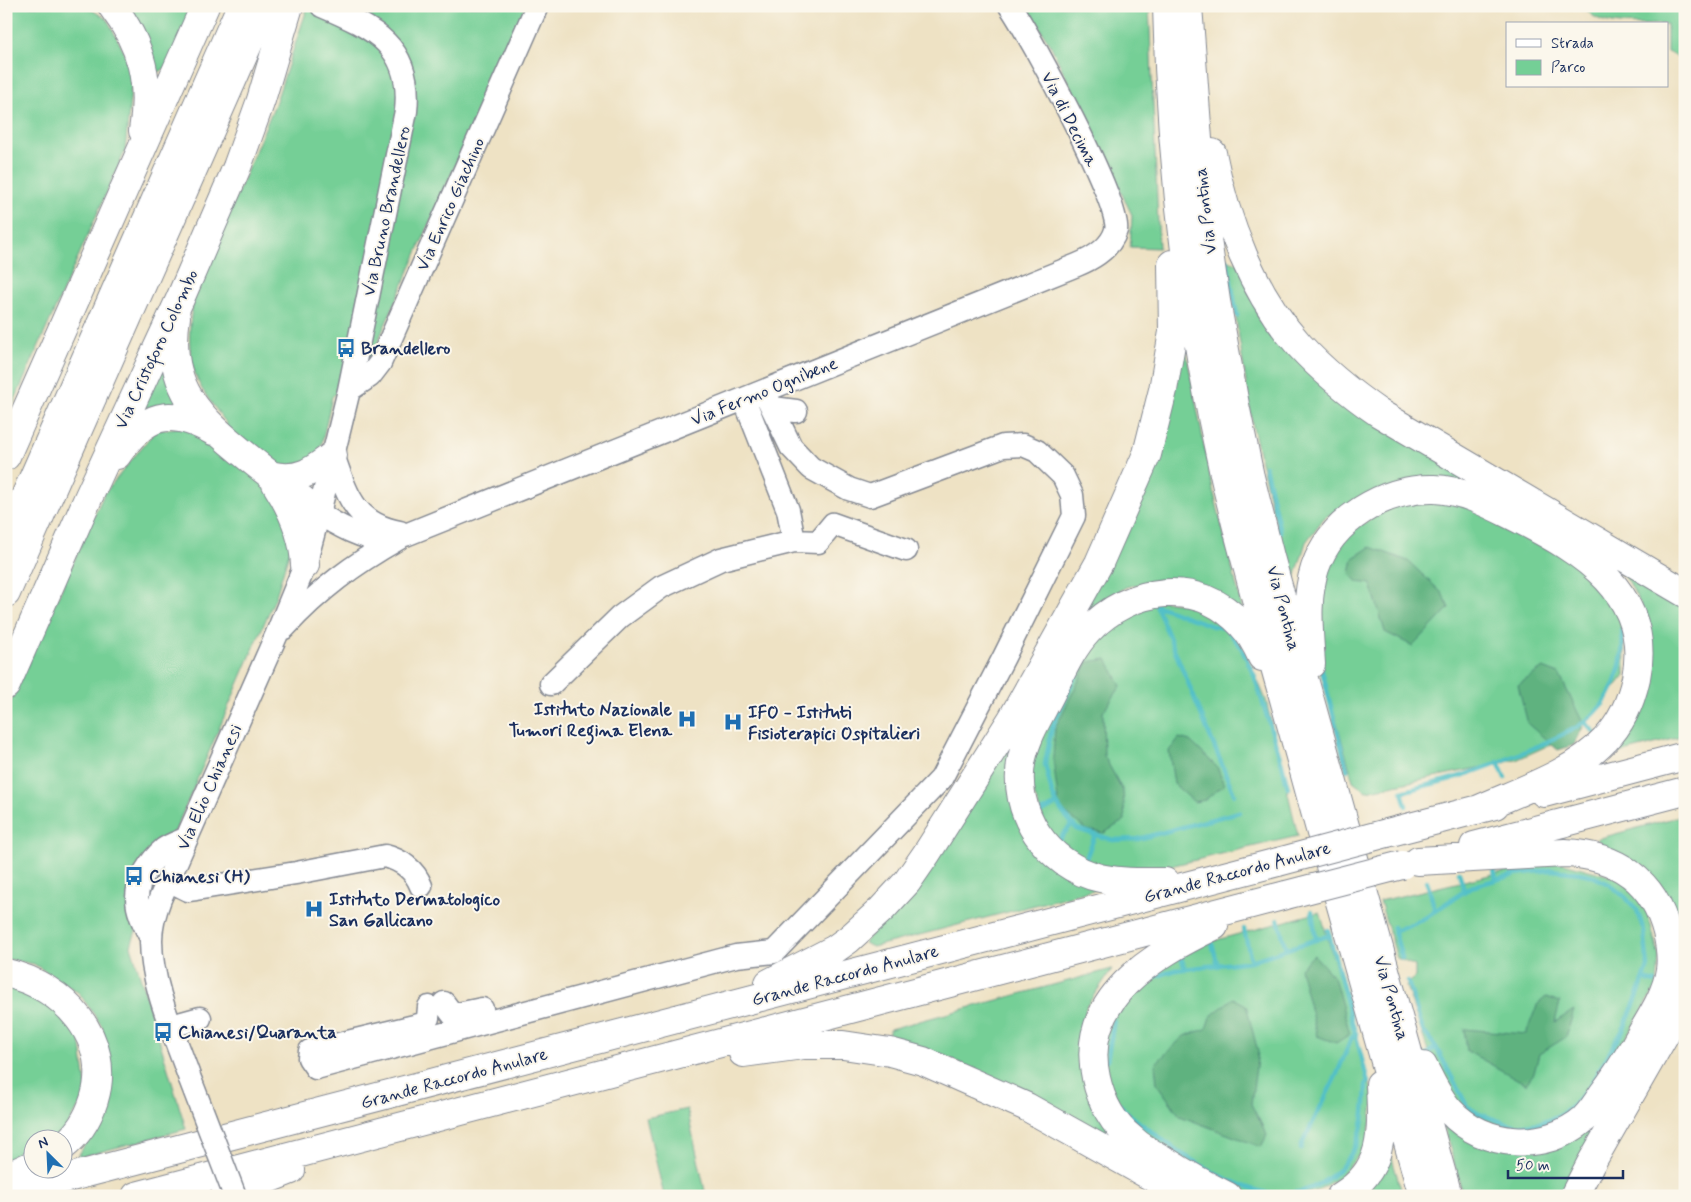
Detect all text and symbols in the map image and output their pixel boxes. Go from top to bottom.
legend [1506,22,1668,88]
text: Strada [1551,34,1594,54]
text: Parco [1551,58,1585,78]
street label: Via di Decima [1035,68,1103,171]
street label: Via Bruno Brandellero [357,124,417,298]
street label: Via Enrico Giachino [411,134,491,275]
street label: Via Pontina [1189,166,1223,256]
street label: Via Cristoforo Colombo [109,266,206,434]
bus stop icon: Brandellero [335,337,357,359]
place label: Brandellero [361,337,451,361]
street label: Via Fermo Ognibene [688,352,841,432]
street label: Via Pontina [1260,563,1306,653]
place label: Istituto Nazionale Tumori Regina Elena [509,698,673,745]
place label: IFO - Istituti Fisioterapici Ospitalieri [748,701,920,746]
hospital icon: Istituto Nazionale Tumori Regina Elena [676,708,698,730]
hospital icon: IFO - Istituti Fisioterapici Ospitalieri [722,711,744,733]
street label: Via Elio Chianesi [171,721,248,854]
street label: Grande Raccordo Anulare [1141,836,1333,909]
bus stop icon: Chianesi (H) [123,865,145,887]
place label: Chianesi (H) [149,865,250,889]
place label: Istituto Dermatologico San Gallicano [329,888,501,933]
hospital icon: Istituto Dermatologico San Gallicano [303,898,325,920]
street label: Grande Raccordo Anulare [749,939,941,1012]
street label: Via Pontina [1368,953,1415,1043]
bus stop icon: Chianesi/Quaranta [152,1021,174,1043]
place label: Chianesi/Quaranta [178,1021,337,1045]
street label: Grande Raccordo Anulare [358,1042,550,1115]
north arrow [22,1130,72,1180]
text: N [35,1133,51,1153]
scale bar [1508,1147,1624,1179]
text: 50 m [1516,1156,1550,1176]

